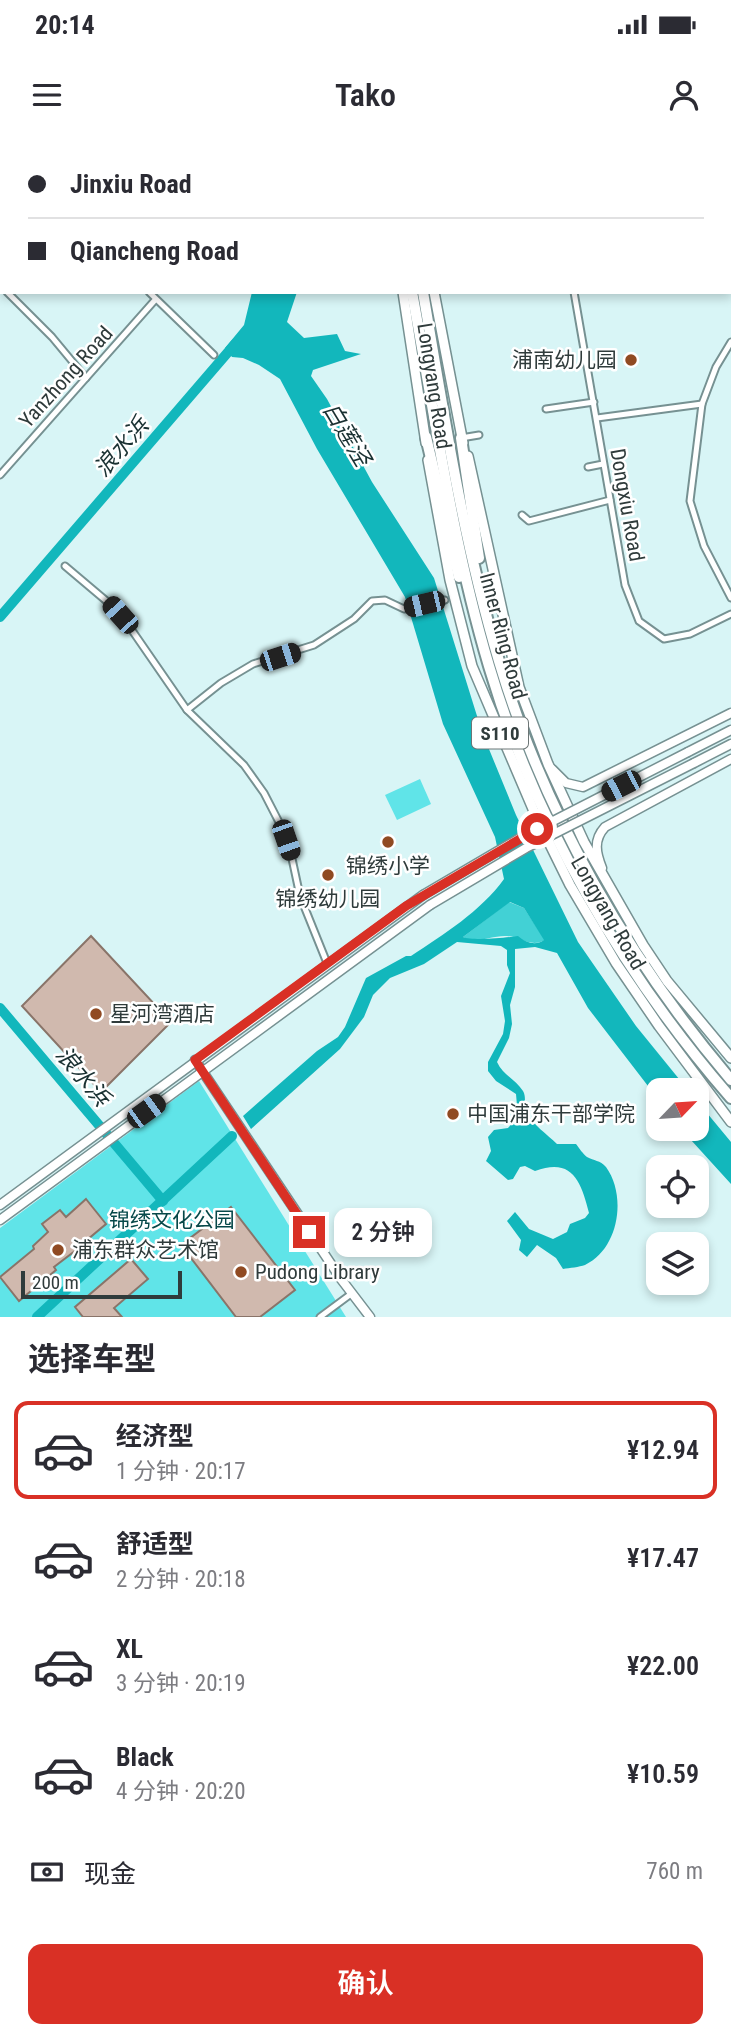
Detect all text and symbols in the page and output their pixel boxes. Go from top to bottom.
text: 20:14 [35,10,95,40]
icon: menu [28,76,66,114]
text: Tako [335,76,396,114]
icon: person [665,76,703,114]
text: Jinxiu Road [70,169,192,199]
text: Qiancheng Road [70,236,239,266]
street label: Yanzhong Road [14,321,118,433]
street label: Longyang Road [412,321,456,451]
place label: 浦南幼儿园 [512,348,617,372]
marker: 浦南幼儿园 [623,352,639,368]
water label: 白莲泾 [317,398,377,472]
water label: 浪水浜 [89,411,156,482]
street label: Dongxiu Road [605,447,649,563]
street label: Inner Ring Road [475,570,531,702]
car [402,589,447,619]
car [99,592,142,638]
car [257,641,304,673]
road number: S110 [472,718,528,748]
car [598,767,645,805]
route start [521,813,553,845]
car [270,817,303,863]
marker: 锦绣小学 [380,834,396,850]
street label: Longyang Road [566,852,650,974]
place label: 锦绣小学 [346,854,430,878]
marker: 锦绣幼儿园 [320,867,336,883]
place label: 锦绣幼儿园 [276,887,381,911]
place label: 星河湾酒店 [110,1002,215,1026]
marker: 星河湾酒店 [88,1006,104,1022]
water label: 浪水浜 [50,1041,116,1113]
north arrow [646,1078,709,1141]
map controls [646,1078,709,1295]
car [123,1090,170,1132]
place label: 中国浦东干部学院 [467,1102,635,1126]
marker: 中国浦东干部学院 [445,1106,461,1122]
button: locate [646,1155,709,1218]
park label: 锦绣文化公园 [109,1208,235,1232]
callout: 2 分钟 [334,1208,432,1256]
route end [293,1216,325,1248]
text: 2 分钟 [352,1219,414,1246]
button: layers [646,1232,709,1295]
place label: 浦东群众艺术馆 [72,1238,219,1262]
marker: 浦东群众艺术馆 [50,1242,66,1258]
place label: Pudong Library [255,1260,380,1284]
marker: Pudong Library [233,1264,249,1280]
scale bar [21,1268,182,1300]
text: 200 m [32,1271,79,1294]
text: 选择车型 [28,1340,156,1378]
icon: car [32,1419,95,1482]
text: 经济型 [116,1421,194,1451]
text: ¥12.94 [627,1435,699,1465]
text: 1 分钟 · 20:17 [116,1458,246,1485]
icon: car [32,1527,95,1590]
text: 舒适型 [116,1529,194,1559]
text: ¥17.47 [627,1543,699,1573]
text: 2 分钟 · 20:18 [116,1566,246,1593]
text: XL [116,1634,143,1664]
icon: car [32,1635,95,1698]
text: ¥22.00 [627,1651,699,1681]
text: 3 分钟 · 20:19 [116,1670,246,1697]
text: Black [116,1742,174,1772]
icon: car [32,1743,95,1806]
text: ¥10.59 [627,1759,699,1789]
text: 4 分钟 · 20:20 [116,1778,246,1805]
icon: cash [28,1853,66,1891]
text: 760 m [646,1858,703,1885]
text: 现金 [84,1859,136,1889]
button: 确认 [28,1944,703,2024]

